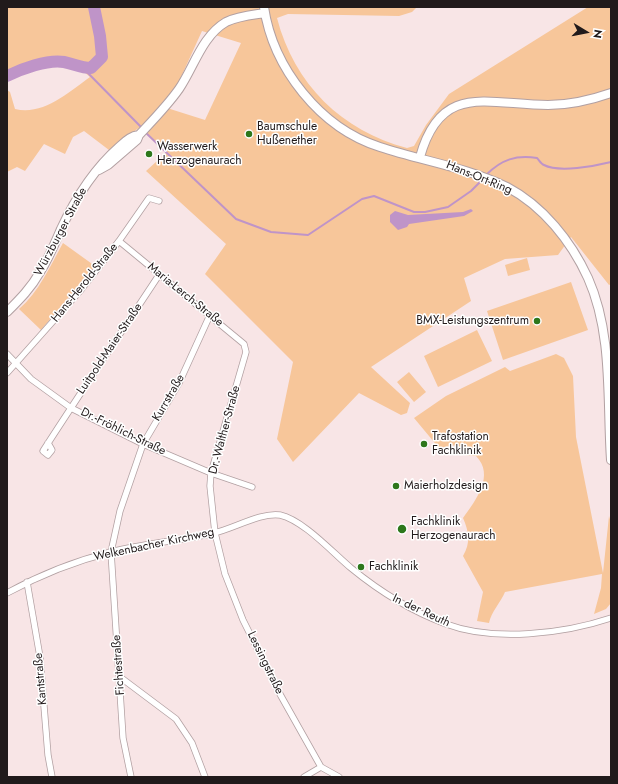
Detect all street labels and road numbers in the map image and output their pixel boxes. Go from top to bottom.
street label: Hans-Ort-Ring [444,158,514,198]
street label: Würzburger Straße [32,185,90,279]
street label: Hans-Herold-Straße [49,241,121,325]
street label: Maria-Lerch-Straße [144,260,226,330]
street label: Luitpold-Maier-Straße [74,301,146,397]
street label: Kurrstraße [150,372,188,424]
street label: Dr.-Walther-Straße [206,384,244,476]
street label: Dr.-Fröhlich-Straße [78,405,168,459]
street label: Welkenbacher Kirchweg [92,525,216,565]
street label: In der Reuth [390,591,452,631]
street label: Lessingstraße [244,629,286,697]
street label: Fichtestraße [110,634,128,696]
street label: Kantstraße [32,652,50,706]

